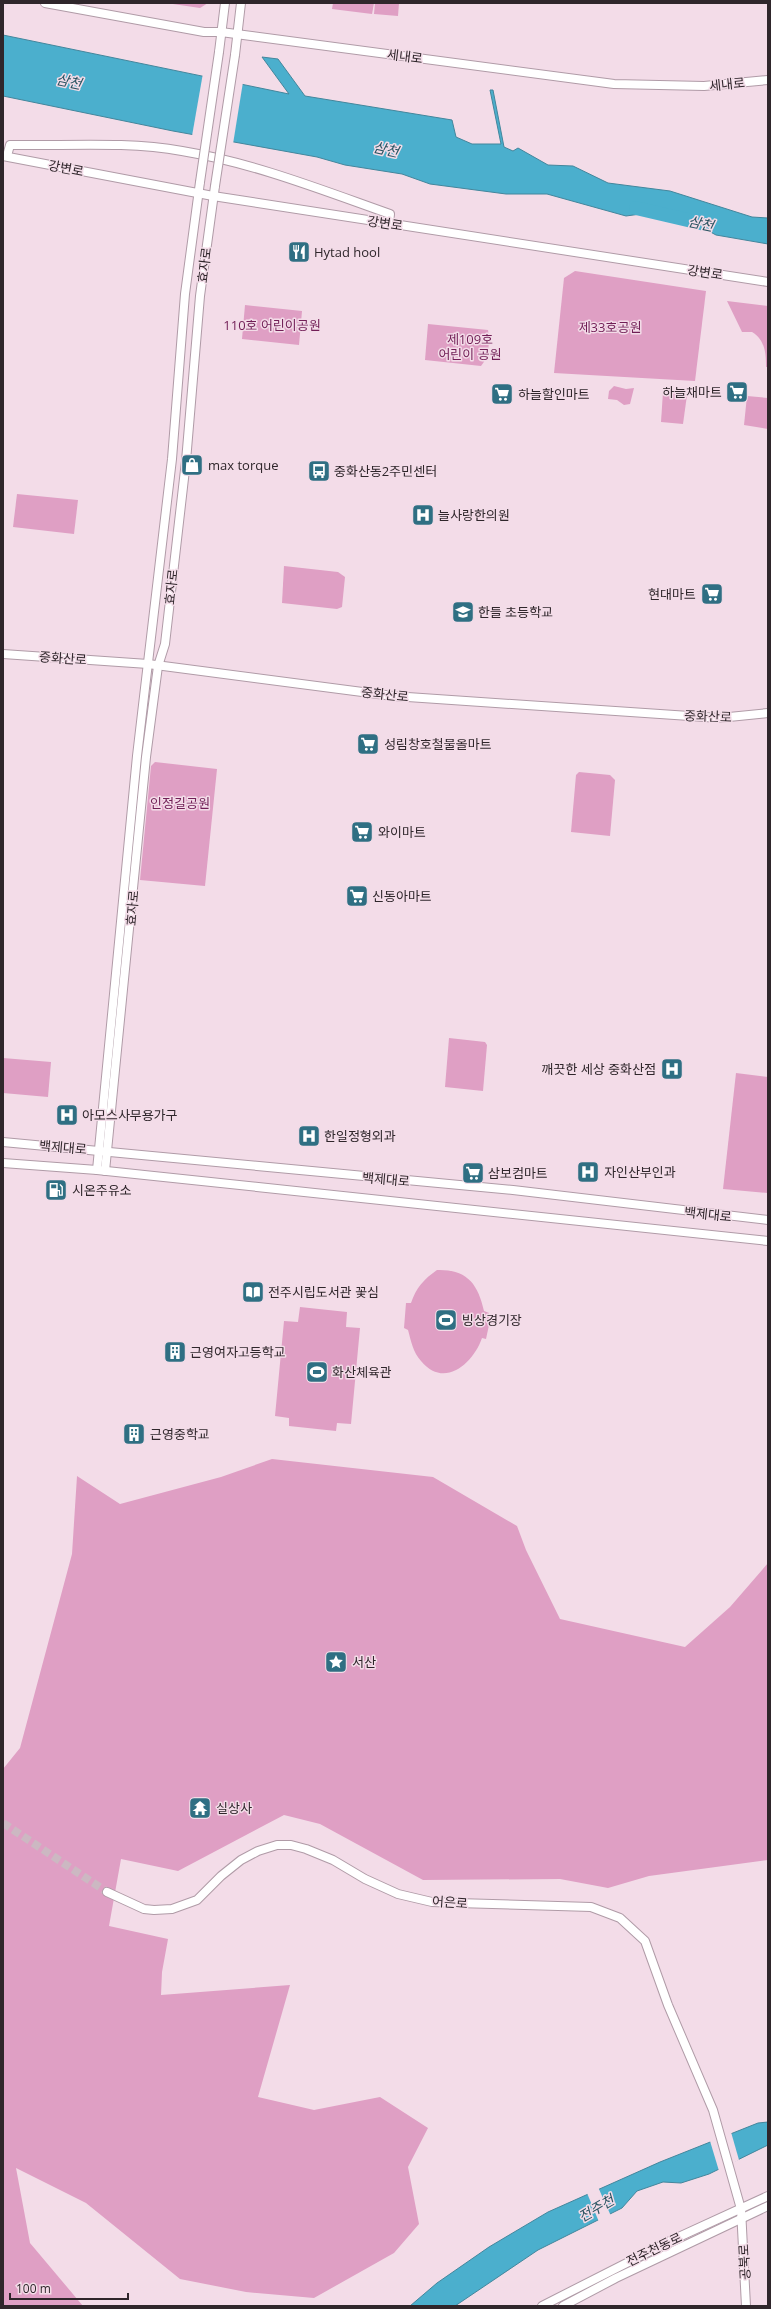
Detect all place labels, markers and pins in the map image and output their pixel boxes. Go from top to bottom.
restaurant icon: Hytad hool [286,239,312,265]
place label: Hytad hool [314,243,380,261]
supermarket icon: 하늘채마트 [724,379,750,405]
supermarket icon: 하늘할인마트 [489,381,515,407]
place label: 하늘채마트 [662,383,722,401]
place label: 하늘할인마트 [518,385,590,403]
shop icon: max torque [179,452,205,478]
place label: max torque [208,456,278,474]
bus stop icon: 중화산동2주민센터 [306,458,332,484]
place label: 중화산동2주민센터 [334,462,437,480]
hospital icon: 늘사랑한의원 [410,502,436,528]
place label: 늘사랑한의원 [438,506,510,524]
supermarket icon: 현대마트 [699,581,725,607]
place label: 현대마트 [648,585,696,603]
school or university icon: 한들 초등학교 [450,599,476,625]
place label: 한들 초등학교 [478,603,553,621]
supermarket icon: 성림창호철물올마트 [355,731,381,757]
place label: 성림창호철물올마트 [384,735,492,753]
supermarket icon: 와이마트 [349,819,375,845]
place label: 와이마트 [378,823,426,841]
supermarket icon: 신동아마트 [344,883,370,909]
place label: 신동아마트 [372,887,432,905]
hospital icon: 깨끗한 세상 중화산점 [659,1056,685,1082]
place label: 깨끗한 세상 중화산점 [542,1060,656,1078]
hospital icon: 아모스사무용가구 [54,1102,80,1128]
place label: 아모스사무용가구 [82,1106,178,1124]
hospital icon: 한일정형외과 [296,1123,322,1149]
place label: 한일정형외과 [324,1127,396,1145]
hospital icon: 자인산부인과 [575,1159,601,1185]
supermarket icon: 삼보컴마트 [460,1160,486,1186]
place label: 자인산부인과 [604,1163,676,1181]
place label: 삼보컴마트 [488,1164,548,1182]
fuel station icon: 시온주유소 [43,1177,69,1203]
place label: 시온주유소 [72,1181,132,1199]
library icon: 전주시립도서관 꽃심 [240,1279,266,1305]
place label: 전주시립도서관 꽃심 [268,1283,379,1301]
sports icon: 빙상경기장 [433,1307,459,1333]
place label: 빙상경기장 [462,1311,522,1329]
building icon: 근영여자고등학교 [162,1339,188,1365]
place label: 근영여자고등학교 [190,1343,286,1361]
sports icon: 화산체육관 [304,1359,330,1385]
place label: 화산체육관 [332,1363,392,1381]
building icon: 근영중학교 [121,1421,147,1447]
place label: 근영중학교 [150,1425,210,1443]
place icon: 서산 [323,1649,349,1675]
place label: 서산 [352,1653,376,1671]
temple icon: 실상사 [187,1795,213,1821]
place label: 실상사 [216,1799,252,1817]

